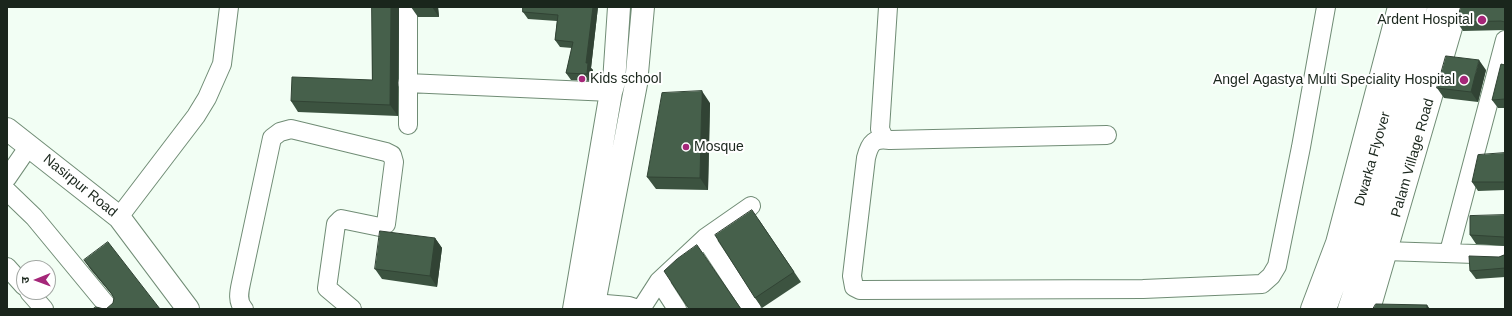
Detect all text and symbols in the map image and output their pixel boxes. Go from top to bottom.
place label: Ardent Hospital [1377,12,1473,28]
marker: Ardent Hospital [1476,14,1488,26]
place label: Kids school [590,71,662,87]
place label: Angel Agastya Multi Speciality Hospital [1213,72,1455,88]
marker: Kids school [577,74,587,84]
marker: Angel Agastya Multi Speciality Hospital [1458,74,1470,86]
street label: Palam Village Road [1388,97,1438,219]
street label: Dwarka Flyover [1352,110,1394,208]
place label: Mosque [694,139,744,155]
marker: Mosque [681,142,691,152]
street label: Nasirpur Road [40,151,120,221]
north arrow [16,260,56,300]
text: उ [19,277,31,284]

